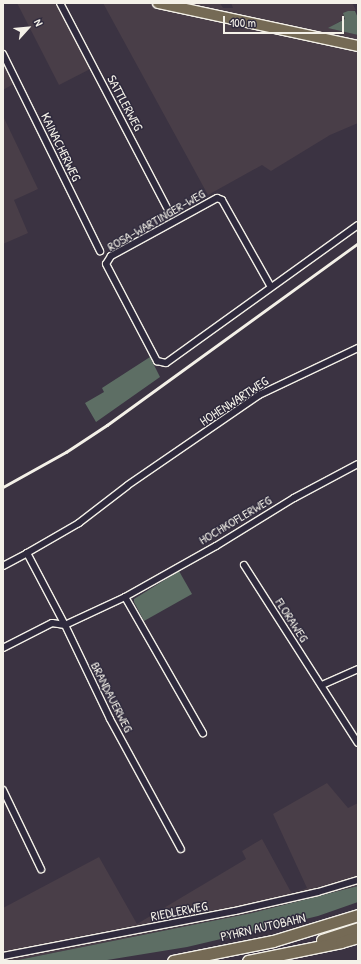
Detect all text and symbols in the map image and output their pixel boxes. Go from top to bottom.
north arrow [8,8,48,48]
scale bar [225,8,346,34]
text: 100 m [230,14,256,31]
text: N [31,17,46,28]
street label: SATTLERWEG [104,72,146,134]
street label: KAINACHERWEG [38,110,84,184]
street label: ROSA-WARTINGER-WEG [104,186,208,254]
street label: HOHENWARTWEG [197,373,271,429]
street label: HOCHKOFLERWEG [196,492,274,548]
street label: FLORAWEG [272,595,312,645]
street label: BRANDAUERWEG [88,659,136,735]
street label: RIEDLERWEG [149,898,209,924]
street label: PYHRN AUTOBAHN [219,910,307,944]

